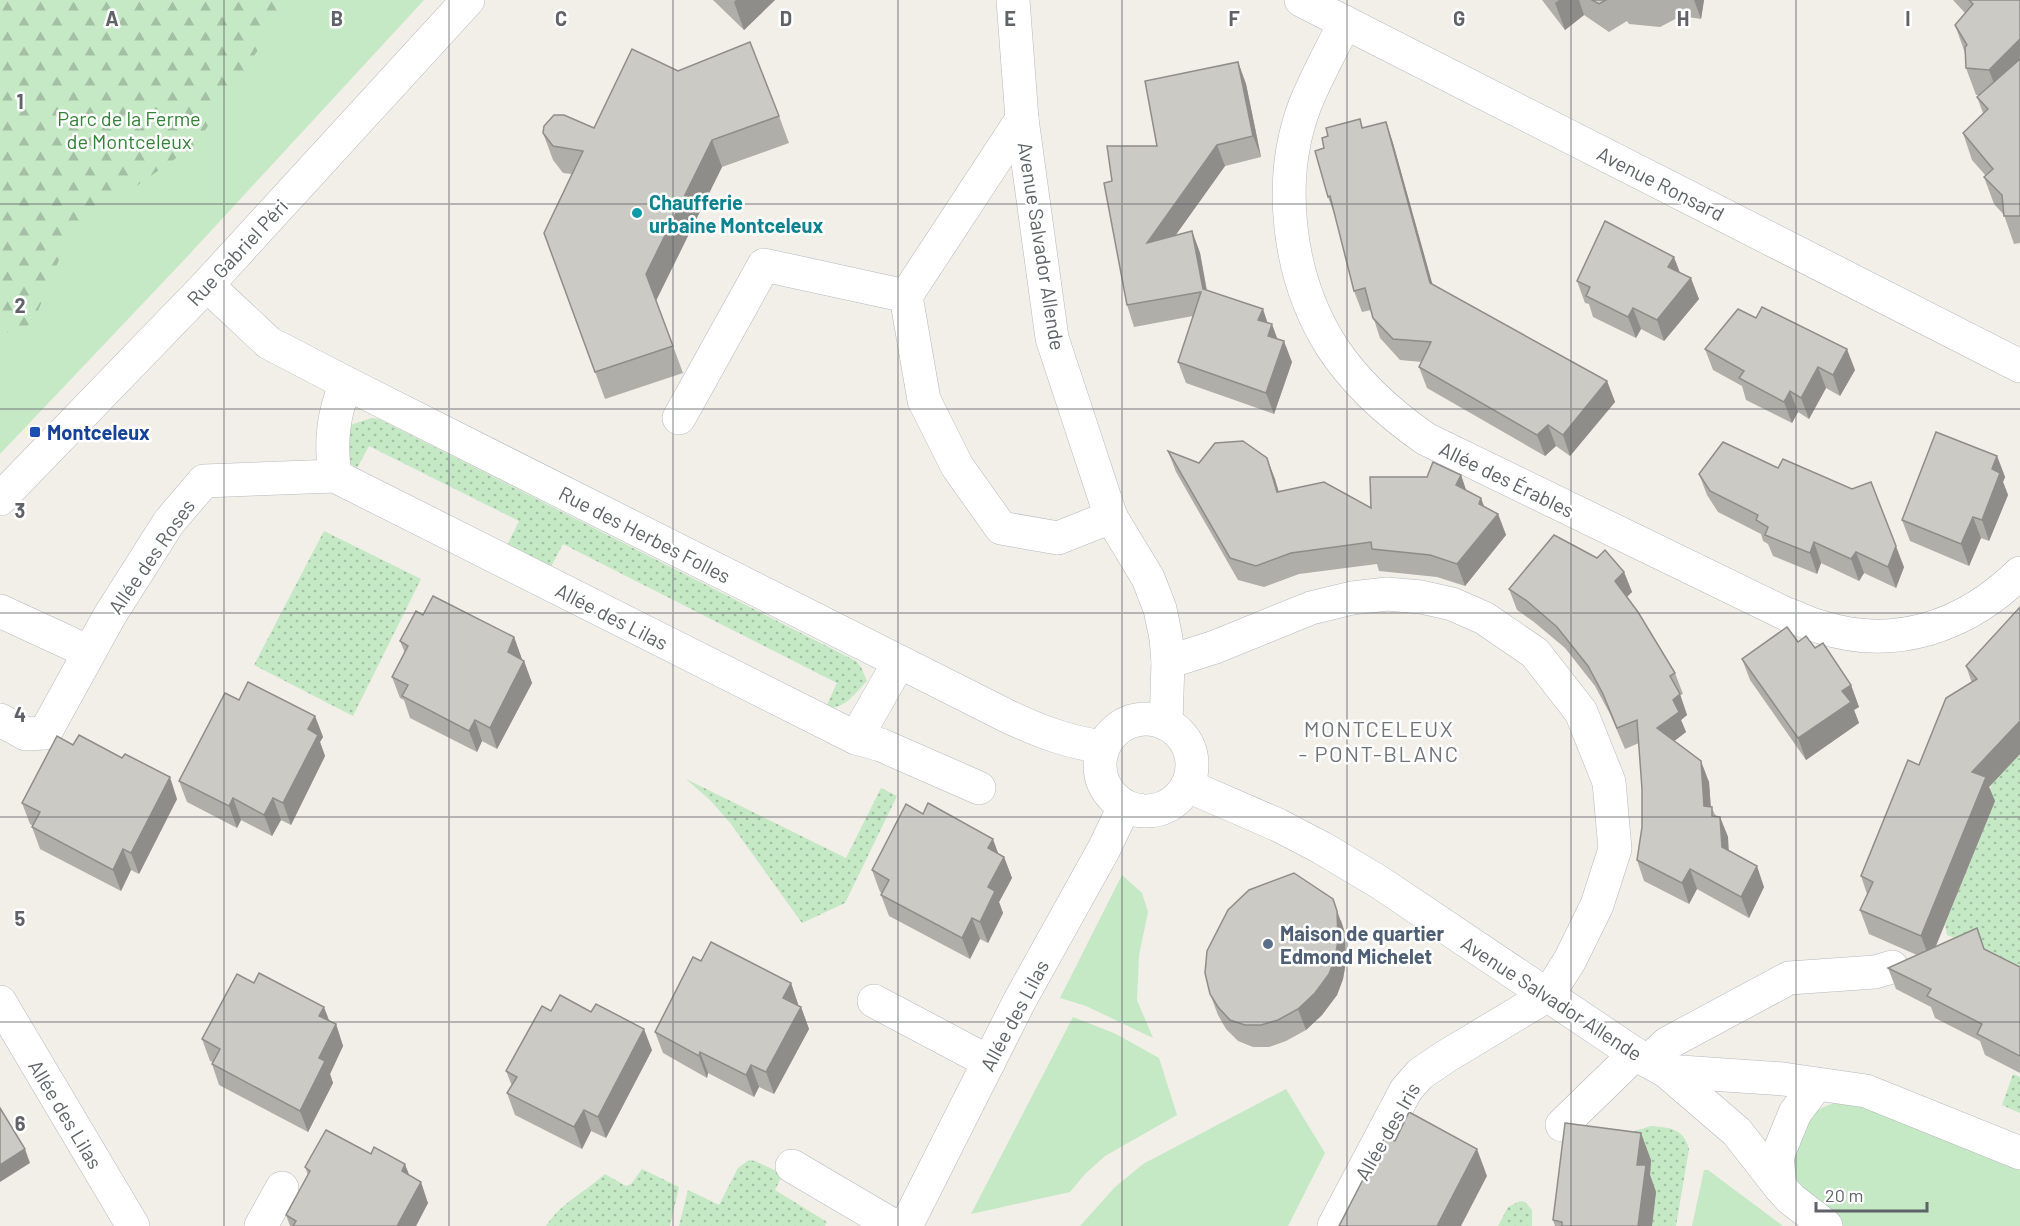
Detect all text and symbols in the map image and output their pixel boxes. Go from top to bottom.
text: A [105,6,119,30]
text: B [331,6,343,30]
text: C [555,6,567,30]
text: D [780,6,792,30]
text: E [1004,6,1016,30]
text: F [1228,6,1240,30]
text: G [1453,6,1465,30]
text: H [1677,6,1689,30]
text: I [1905,6,1911,30]
text: 1 [16,89,24,113]
park label: Parc de la Ferme de Montceleux [57,106,201,153]
street label: Avenue Salvador Allende [1014,140,1070,352]
street label: Avenue Ronsard [1593,141,1729,225]
place label: Chaufferie urbaine Montceleux [649,190,823,237]
street label: Rue Gabriel Péri [181,194,293,310]
marker: Chaufferie urbaine Montceleux [630,206,644,220]
text: 2 [14,293,26,317]
place label: Montceleux [47,420,150,444]
marker: Montceleux [28,425,42,439]
street label: Allée des Érables [1436,436,1578,522]
street label: Rue des Herbes Folles [555,480,735,588]
street label: Allée des Roses [103,494,199,618]
text: 3 [15,498,25,522]
street label: Allée des Lilas [552,577,672,655]
text: 4 [14,702,26,726]
district label: MONTCELEUX - PONT-BLANC [1298,715,1460,766]
text: 5 [15,906,26,930]
place label: Maison de quartier Edmond Michelet [1280,921,1445,968]
street label: Avenue Salvador Allende [1457,931,1647,1065]
marker: Maison de quartier Edmond Michelet [1261,937,1275,951]
street label: Allée des Lilas [975,955,1053,1075]
street label: Allée des Lilas [24,1055,108,1173]
street label: Allée des Iris [1349,1078,1425,1184]
text: 6 [15,1111,26,1135]
scale bar [1816,1175,1927,1213]
text: 20 m [1825,1184,1863,1206]

